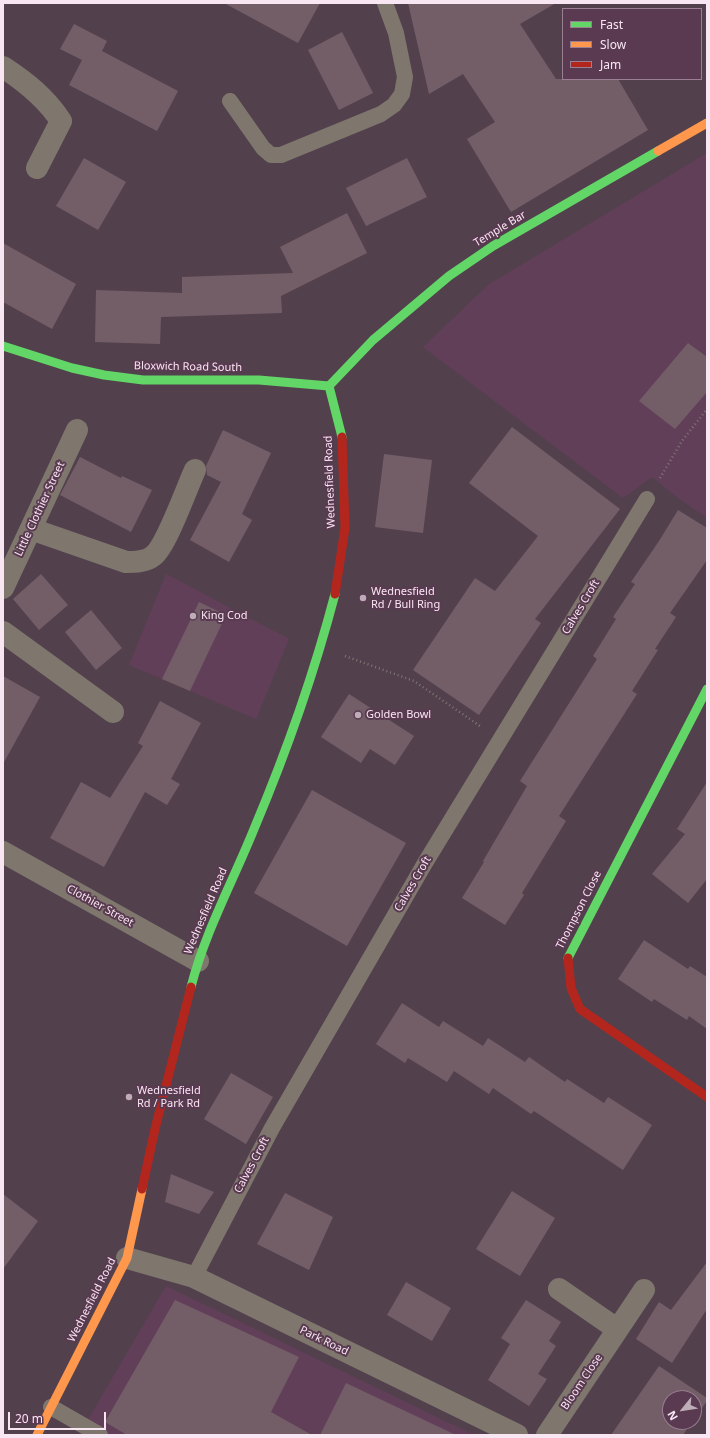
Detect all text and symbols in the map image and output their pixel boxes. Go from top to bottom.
legend [562,8,702,80]
text: Fast [600,16,623,33]
text: Slow [600,36,626,53]
text: Jam [600,56,621,73]
street label: Temple Bar [472,208,528,250]
street label: Bloxwich Road South [134,359,242,375]
street label: Wednesfield Road [322,435,338,529]
street label: Little Clothier Street [12,460,68,558]
street label: Calves Croft [559,577,603,637]
place label: Wednesfield Rd / Bull Ring [371,585,440,611]
marker: Wednesfield Rd / Bull Ring [358,593,368,603]
place label: King Cod [201,609,247,623]
marker: King Cod [188,611,198,621]
place label: Golden Bowl [366,708,431,722]
marker: Golden Bowl [353,710,363,720]
street label: Calves Croft [392,854,434,914]
street label: Wednesfield Road [182,866,230,956]
street label: Thompson Close [554,869,604,951]
street label: Clothier Street [64,882,136,930]
place label: Wednesfield Rd / Park Rd [137,1084,201,1110]
marker: Wednesfield Rd / Park Rd [124,1092,134,1102]
street label: Calves Croft [232,1135,272,1195]
street label: Wednesfield Road [65,1256,119,1344]
street label: Park Road [297,1324,351,1358]
street label: Bloom Close [559,1352,605,1412]
north arrow [662,1390,702,1430]
scale bar [10,1404,108,1430]
text: N [663,1408,681,1423]
text: 20 m [15,1410,43,1427]

